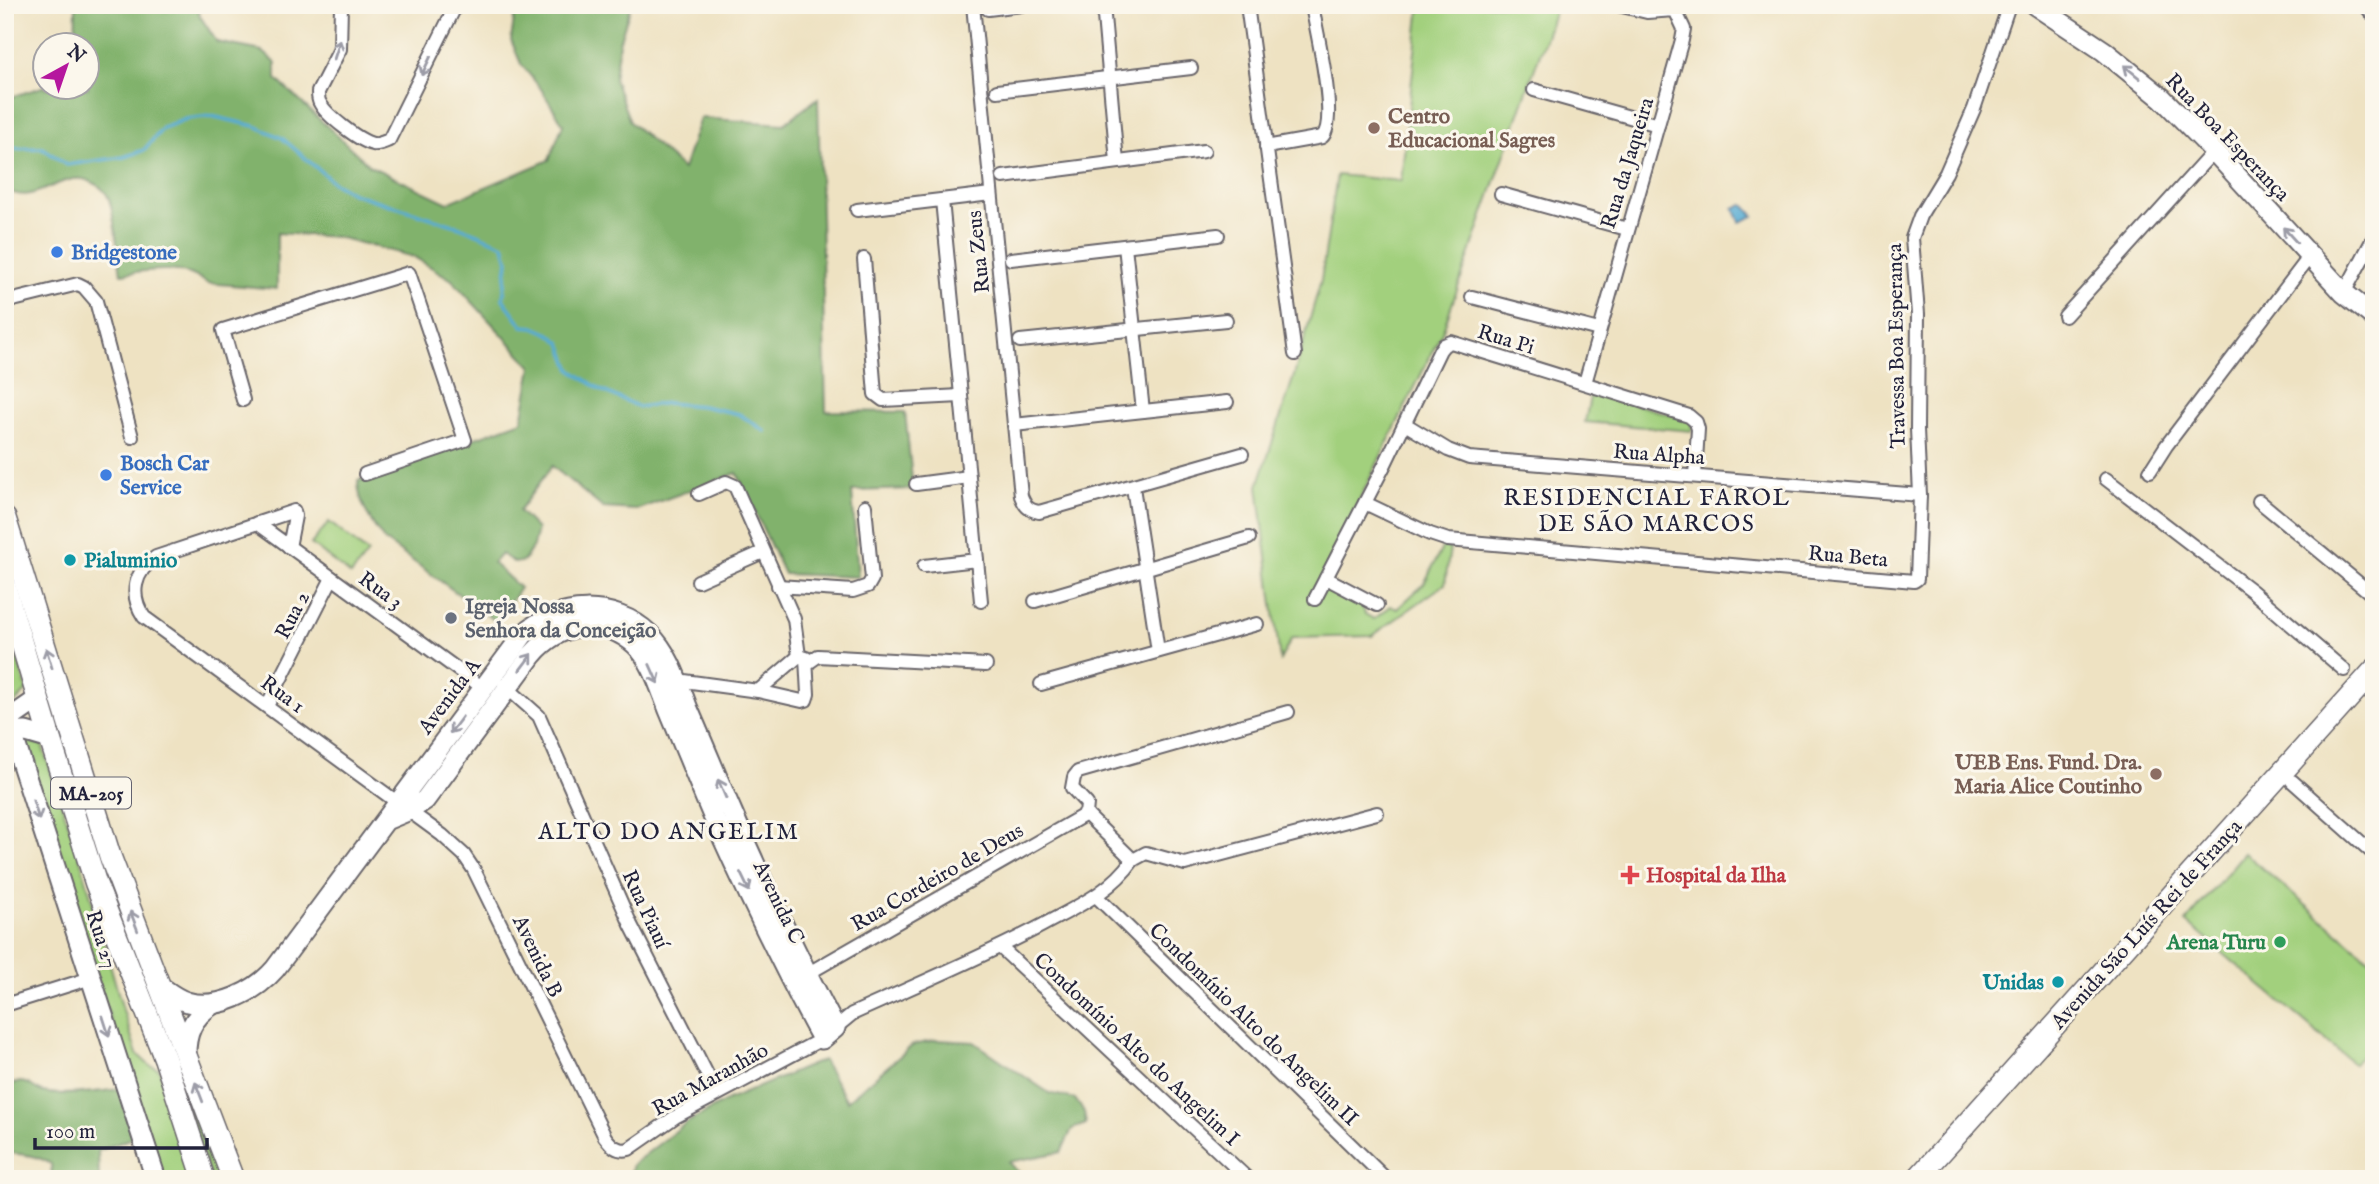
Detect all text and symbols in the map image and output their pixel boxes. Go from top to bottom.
north arrow [32,32,102,102]
text: N [61,39,90,69]
one-way arrow [332,40,345,62]
one-way arrow [418,55,432,76]
one-way arrow [2123,65,2141,80]
street label: Rua Boa Esperança [2159,68,2296,209]
street label: Rua da Jaqueira [1596,94,1661,232]
place label: Centro Educacional Sagres [1388,104,1555,155]
marker: Centro Educacional Sagres [1366,120,1382,136]
street label: Rua Zeus [962,209,997,295]
one-way arrow [2282,227,2299,244]
place label: Bridgestone [71,240,177,267]
street label: Travessa Boa Esperança [1882,242,1913,449]
marker: Bridgestone [49,244,65,260]
street label: Rua Pi [1474,319,1537,362]
street label: Rua Alpha [1612,439,1707,472]
place label: Bosch Car Service [120,451,209,502]
marker: Bosch Car Service [98,467,114,483]
district label: RESIDENCIAL FAROL DE SÃO MARCOS [1503,484,1791,539]
street label: Rua Beta [1807,541,1890,575]
place label: Pialuminio [84,548,178,575]
marker: Pialuminio [62,552,78,568]
street label: Rua 3 [353,566,408,616]
street label: Rua 2 [270,587,317,644]
place label: Igreja Nossa Senhora da Conceição [465,594,657,645]
marker: Igreja Nossa Senhora da Conceição [443,610,459,626]
one-way arrow [42,648,55,670]
street label: Avenida A [412,653,488,741]
one-way arrow [519,653,534,672]
one-way arrow [648,663,661,684]
street label: Rua 1 [255,670,310,720]
one-way arrow [448,715,463,734]
place label: UEB Ens. Fund. Dra. Maria Alice Coutinho [1954,750,2143,801]
marker: UEB Ens. Fund. Dra. Maria Alice Coutinho [2148,766,2164,782]
road number: MA-205 [51,778,131,808]
one-way arrow [715,779,728,801]
one-way arrow [31,798,44,820]
street label: Avenida São Luís Rei de França [2045,814,2249,1036]
district label: ALTO DO ANGELIM [537,818,800,847]
street label: Rua Cordeiro de Deus [847,818,1029,939]
street label: Avenida C [746,856,809,949]
place label: Hospital da Ilha [1646,863,1787,890]
marker: Hospital da Ilha [1620,865,1640,885]
street label: Rua Piauí [615,866,675,955]
one-way arrow [738,871,752,892]
street label: Rua 27 [78,907,123,972]
street label: Avenida B [505,910,568,1002]
one-way arrow [127,911,140,933]
street label: Condomínio Alto do Angelim II [1142,918,1363,1132]
place label: Arena Turu [2166,930,2266,957]
marker: Arena Turu [2272,934,2288,950]
street label: Condomínio Alto do Angelim I [1027,947,1245,1153]
place label: Unidas [1981,970,2044,997]
marker: Unidas [2050,974,2066,990]
one-way arrow [101,1015,114,1037]
street label: Rua Maranhão [648,1037,774,1123]
one-way arrow [191,1082,204,1104]
scale bar [35,1107,206,1151]
text: 100 m [46,1119,95,1146]

